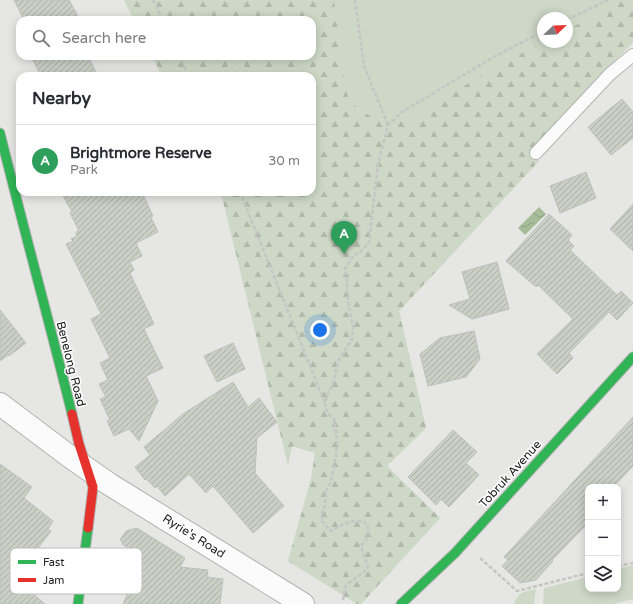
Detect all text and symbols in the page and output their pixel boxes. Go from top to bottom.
north arrow [537,12,573,48]
search box [16,16,316,60]
icon: search [30,27,52,49]
text: Search here [62,29,146,47]
text: Nearby [32,88,91,109]
text: Brightmore Reserve [70,144,212,162]
text: A [40,153,50,169]
text: 30 m [268,153,300,169]
text: Park [70,162,98,178]
pin: A [331,221,357,254]
street label: Benelong Road [54,320,88,408]
your location [310,320,330,340]
street label: Tobruk Avenue [476,437,544,511]
map controls [585,484,621,592]
button: + [585,484,621,520]
street label: Ryrie's Road [160,511,228,561]
button: − [585,520,621,556]
legend [10,548,142,594]
text: Fast [43,556,64,569]
button: layers [585,556,621,592]
text: Jam [43,574,64,587]

